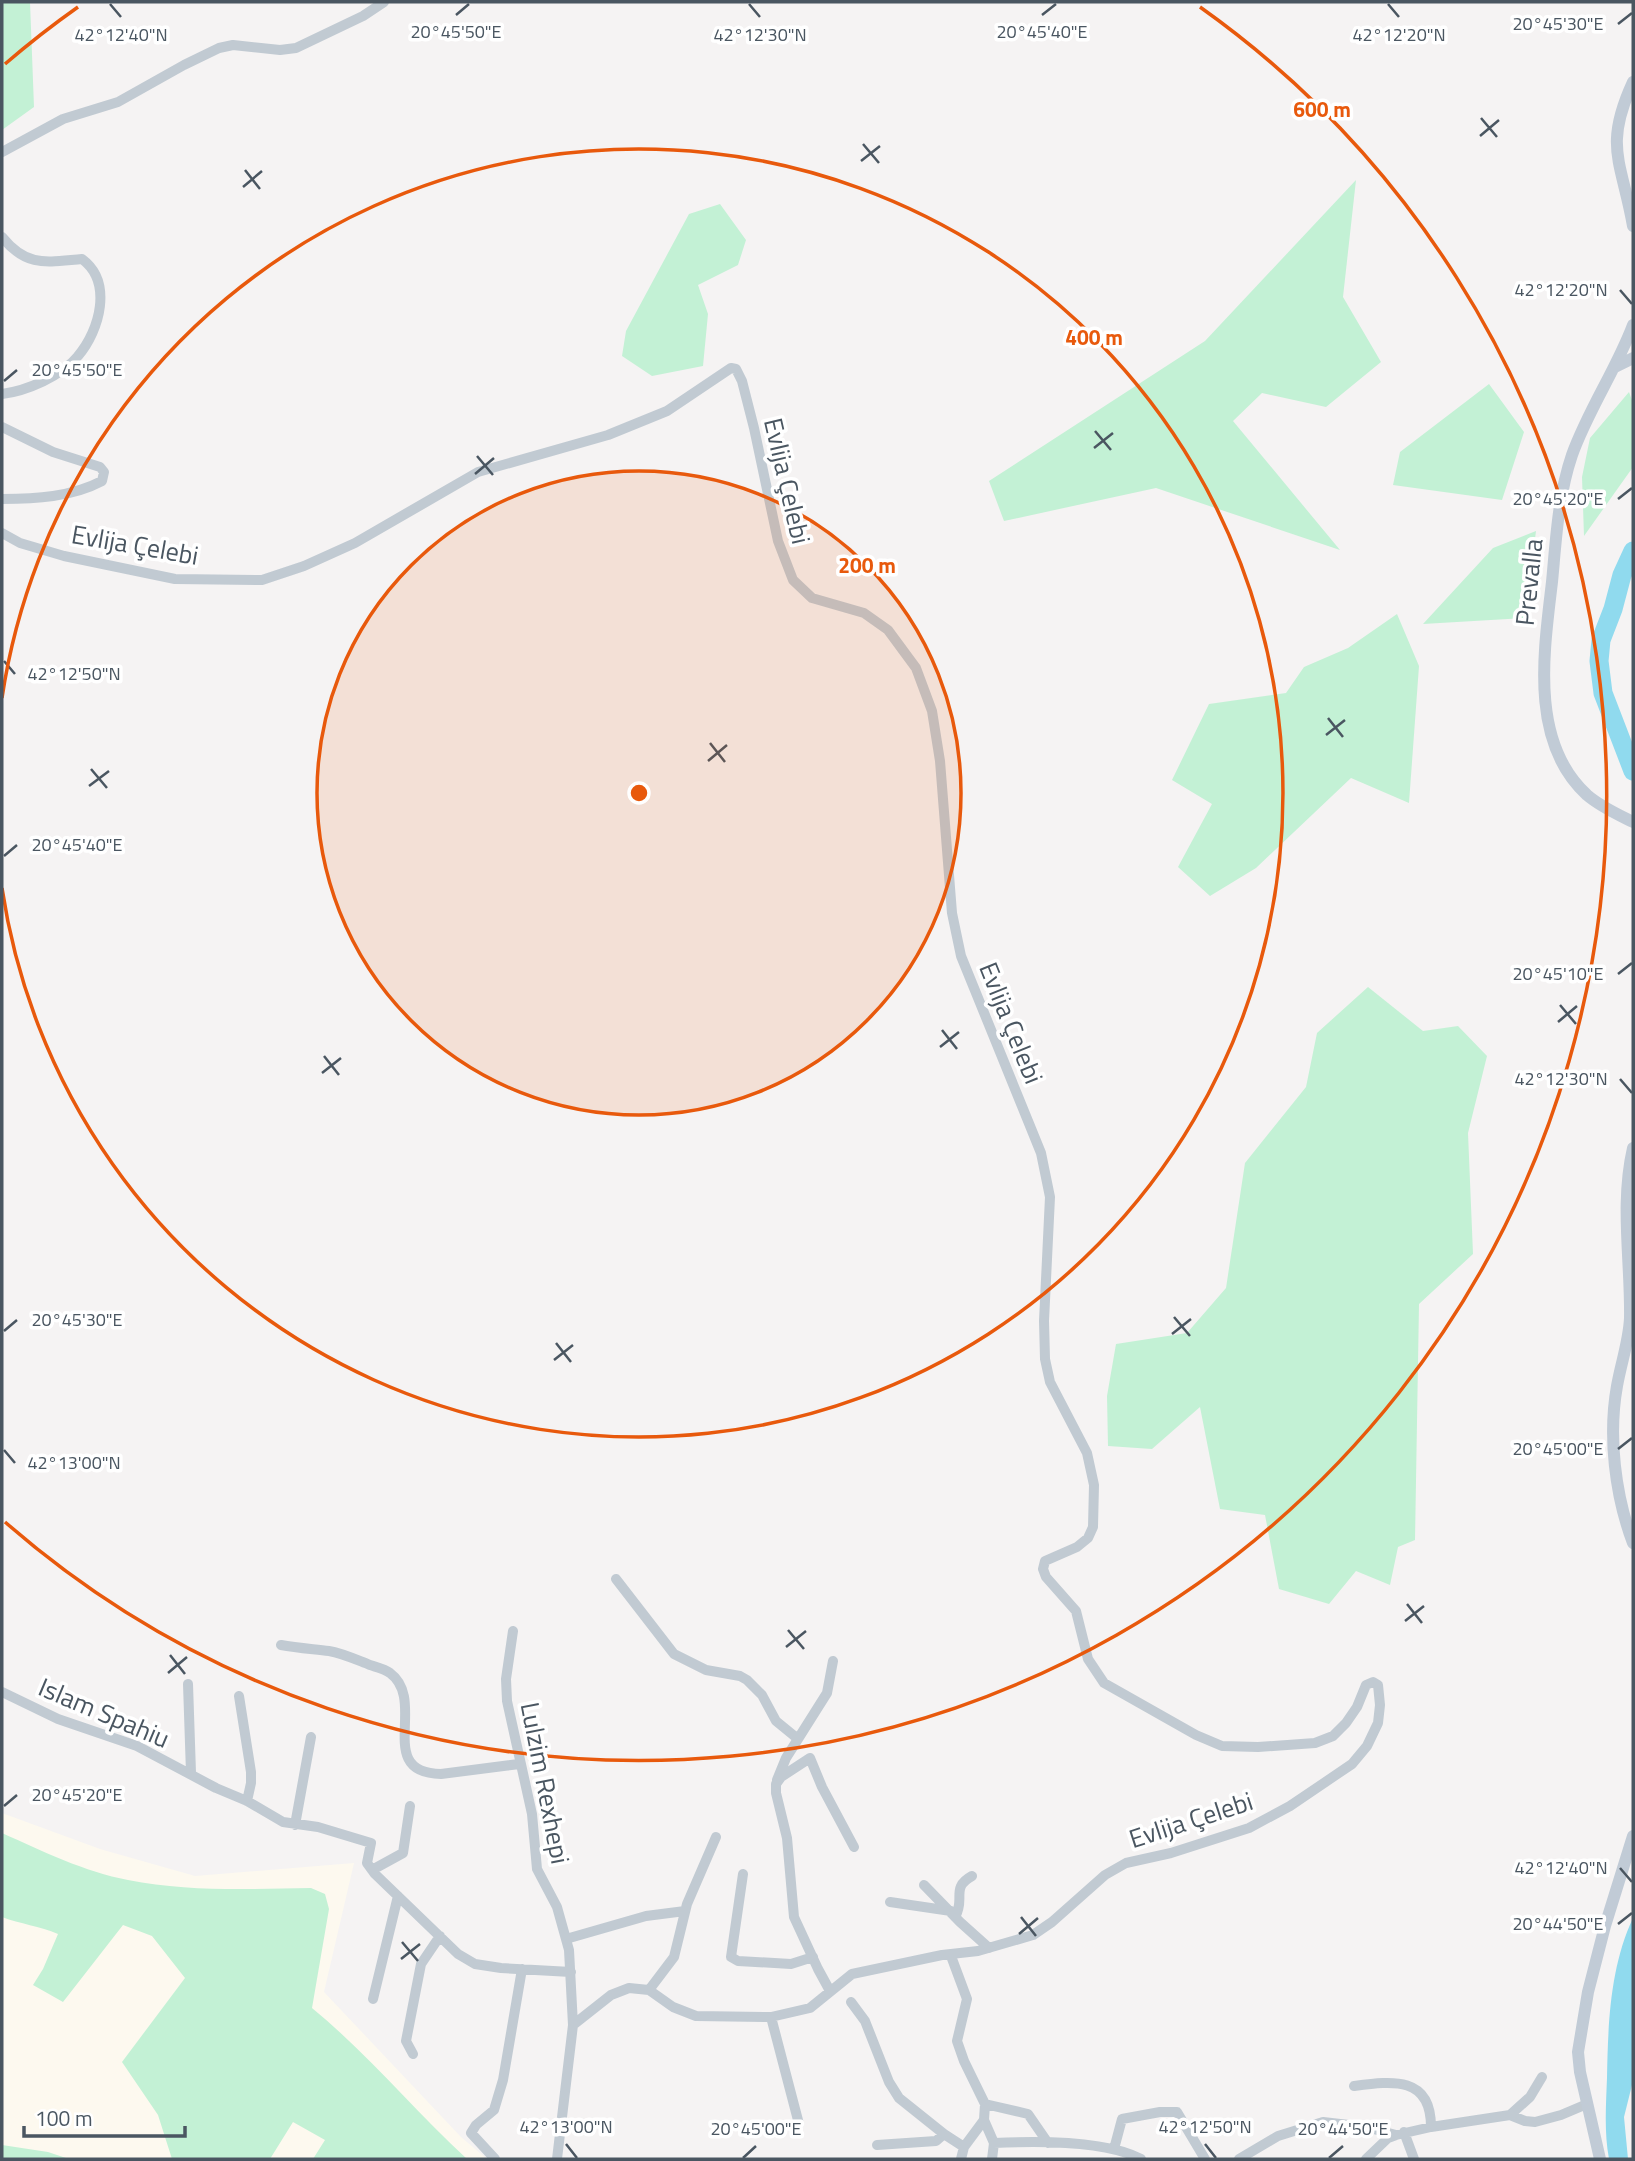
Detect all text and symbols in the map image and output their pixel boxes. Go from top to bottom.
text: 20°45'30"E [1513,10,1604,37]
text: 20°45'50"E [411,18,502,45]
text: 20°45'40"E [997,18,1088,45]
text: 42°12'40"N [74,21,168,48]
text: 42°12'30"N [713,21,807,48]
text: 42°12'20"N [1352,21,1446,48]
text: 600 m [1293,93,1351,125]
text: 42°12'20"N [1514,276,1608,303]
text: 400 m [1065,321,1123,353]
text: 20°45'50"E [32,356,123,383]
street label: Evlija Çelebi [754,414,821,548]
text: 20°45'20"E [1513,485,1604,512]
street label: Evlija Çelebi [69,514,202,575]
street label: Prevalla [1505,536,1552,627]
text: 200 m [838,549,896,581]
text: 42°12'50"N [27,660,121,687]
centre of rings [627,781,651,805]
text: 20°45'40"E [32,831,123,858]
street label: Evlija Çelebi [969,956,1054,1090]
text: 20°45'10"E [1513,960,1604,987]
text: 42°12'30"N [1514,1065,1608,1092]
text: 20°45'30"E [32,1306,123,1333]
text: 20°45'00"E [1513,1435,1604,1462]
text: 42°13'00"N [27,1449,121,1476]
street label: Islam Spahiu [32,1667,176,1758]
street label: Lulzim Rexhepi [511,1699,580,1867]
text: 20°45'20"E [32,1781,123,1808]
street label: Evlija Çelebi [1124,1781,1258,1858]
text: 42°12'40"N [1514,1854,1608,1881]
text: 20°44'50"E [1513,1910,1604,1937]
scale bar [24,2094,186,2138]
text: 100 m [35,2102,92,2134]
text: 42°13'00"N [519,2113,613,2140]
text: 42°12'50"N [1158,2113,1252,2140]
text: 20°45'00"E [711,2115,802,2142]
text: 20°44'50"E [1298,2115,1389,2142]

